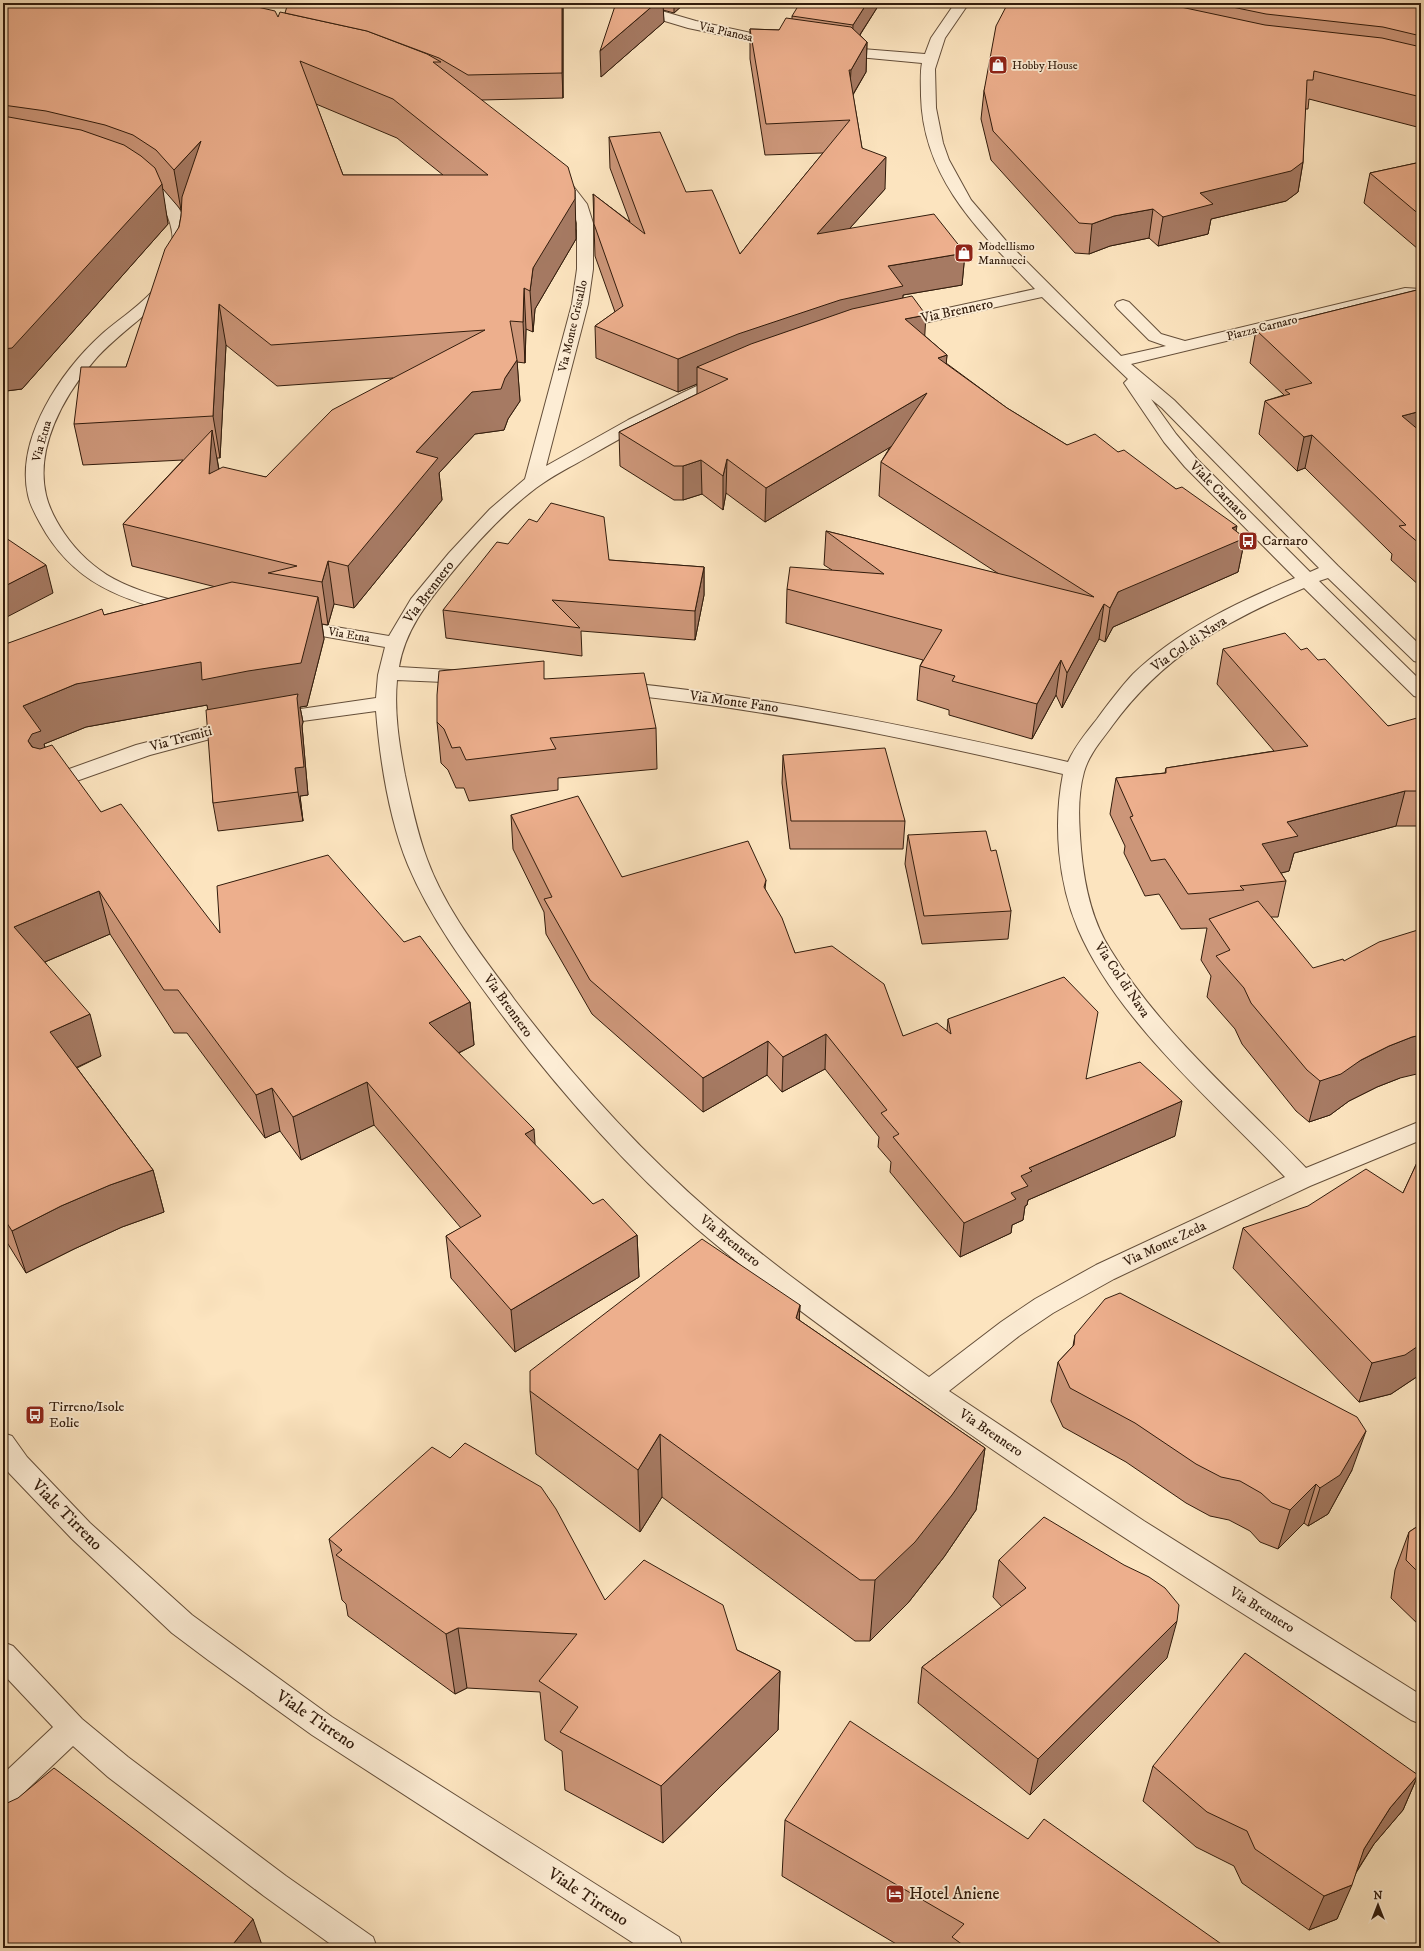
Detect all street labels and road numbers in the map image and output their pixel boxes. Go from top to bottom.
street label: Via Pianosa [697,18,755,46]
street label: Via Monte Cristallo [555,278,591,374]
street label: Via Brennero [918,295,995,328]
street label: Piazza Carnaro [1225,312,1299,344]
street label: Via Etna [29,418,55,464]
street label: Viale Carnaro [1185,457,1253,525]
street label: Via Brennero [399,557,458,628]
street label: Via Col di Nava [1147,612,1230,676]
street label: Via Etna [326,624,372,646]
street label: Via Monte Fano [687,687,780,717]
street label: Via Tremiti [147,722,214,756]
street label: Via Col di Nava [1090,938,1154,1021]
street label: Via Brennero [479,970,537,1041]
street label: Via Brennero [695,1210,764,1271]
street label: Via Monte Zeda [1120,1217,1209,1271]
street label: Via Brennero [955,1404,1027,1461]
street label: Viale Tirreno [26,1474,107,1555]
street label: Via Brennero [1225,1582,1298,1637]
street label: Viale Tirreno [271,1685,360,1755]
street label: Viale Tirreno [543,1862,633,1931]

